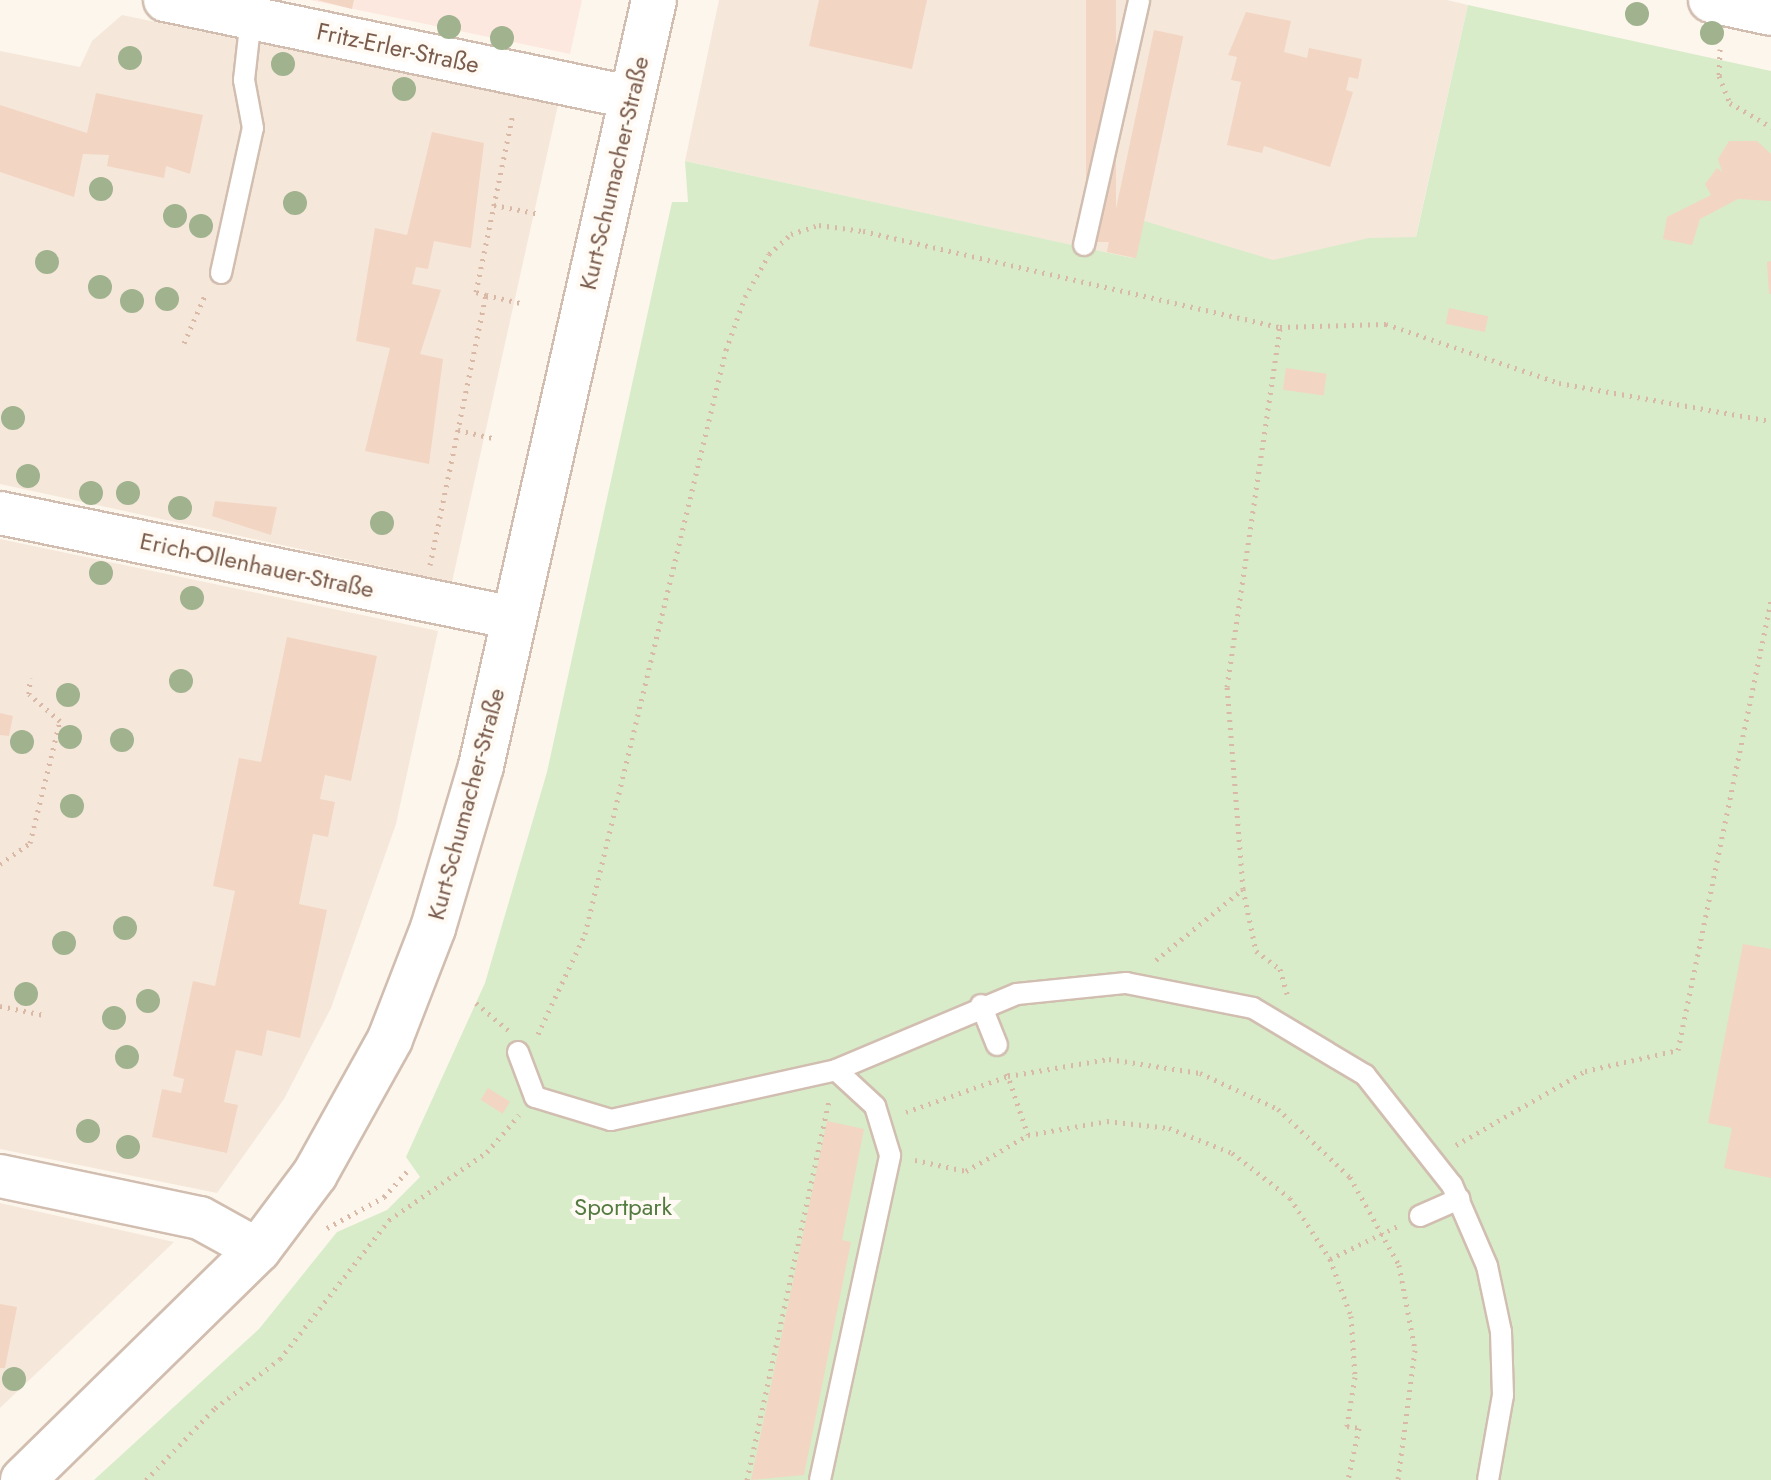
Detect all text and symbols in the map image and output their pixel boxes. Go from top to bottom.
street label: Fritz-Erler-Straße [314,17,482,79]
street label: Kurt-Schumacher-Straße [573,53,655,293]
street label: Erich-Ollenhauer-Straße [137,526,377,604]
street label: Kurt-Schumacher-Straße [421,685,511,923]
park label: Sportpark [574,1193,672,1221]

